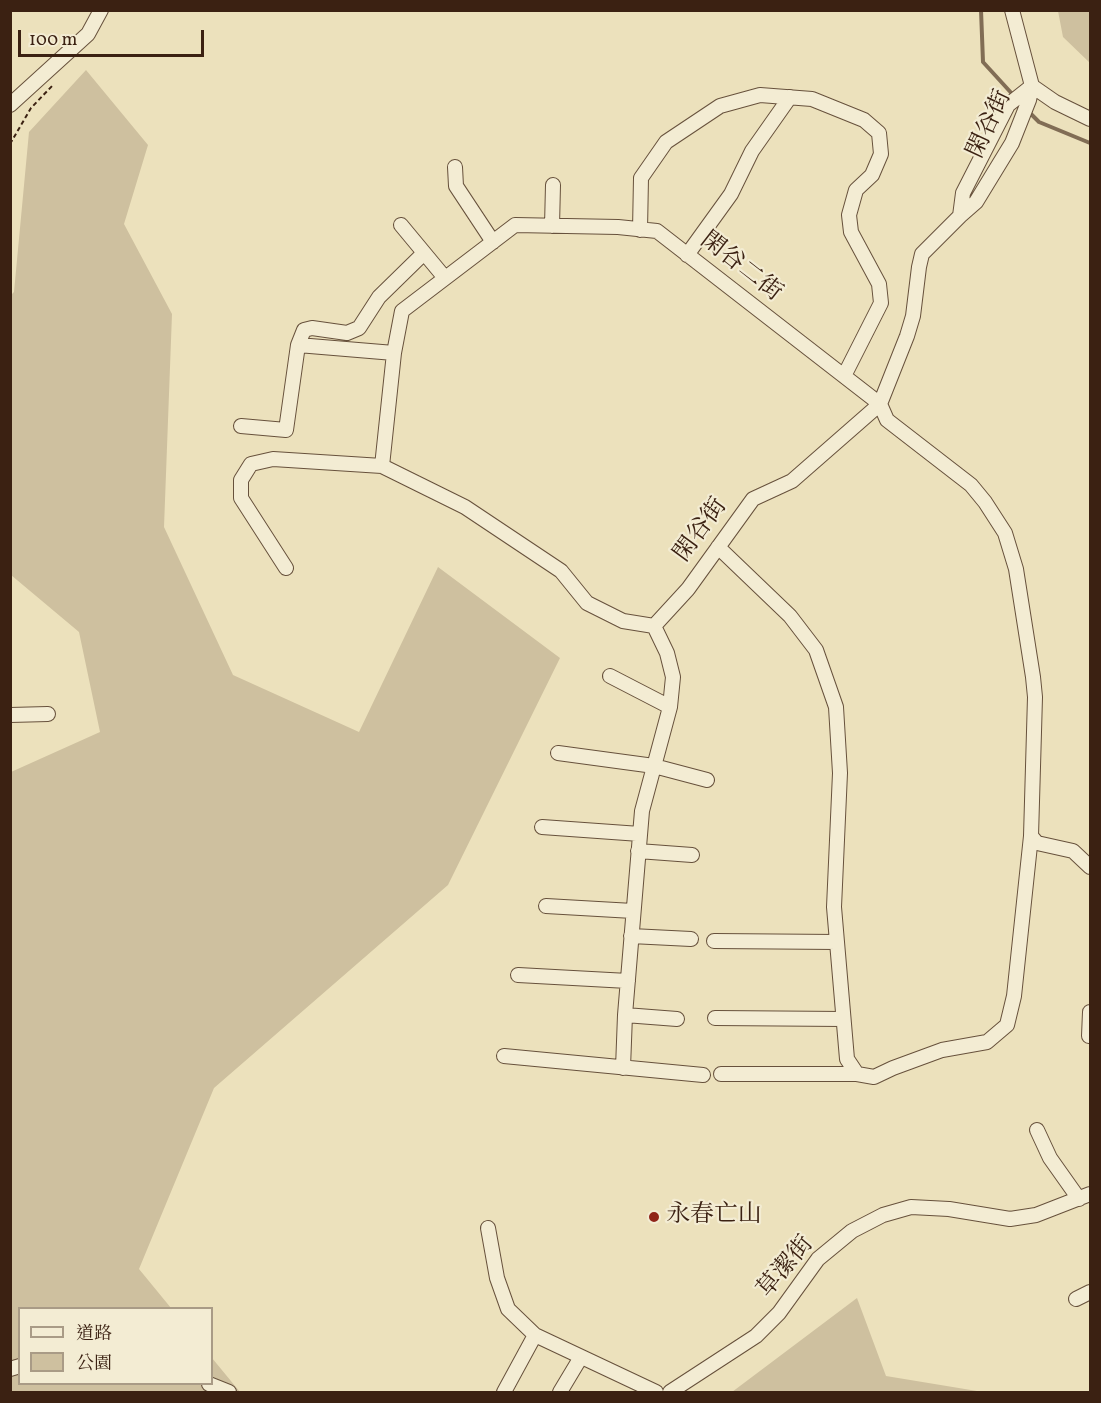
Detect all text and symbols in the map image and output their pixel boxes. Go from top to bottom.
scale bar [21,18,207,56]
text: 100 m [29,28,78,53]
street label: 閑谷街 [963,86,1019,164]
street label: 閑谷二街 [693,227,787,309]
street label: 閑谷街 [669,493,735,569]
place label: 永春亡山 [666,1203,762,1231]
marker: 永春亡山 [647,1210,661,1224]
street label: 草潔街 [753,1231,821,1305]
legend [18,1307,213,1385]
text: 道路 [76,1322,112,1347]
text: 公園 [76,1352,112,1377]

